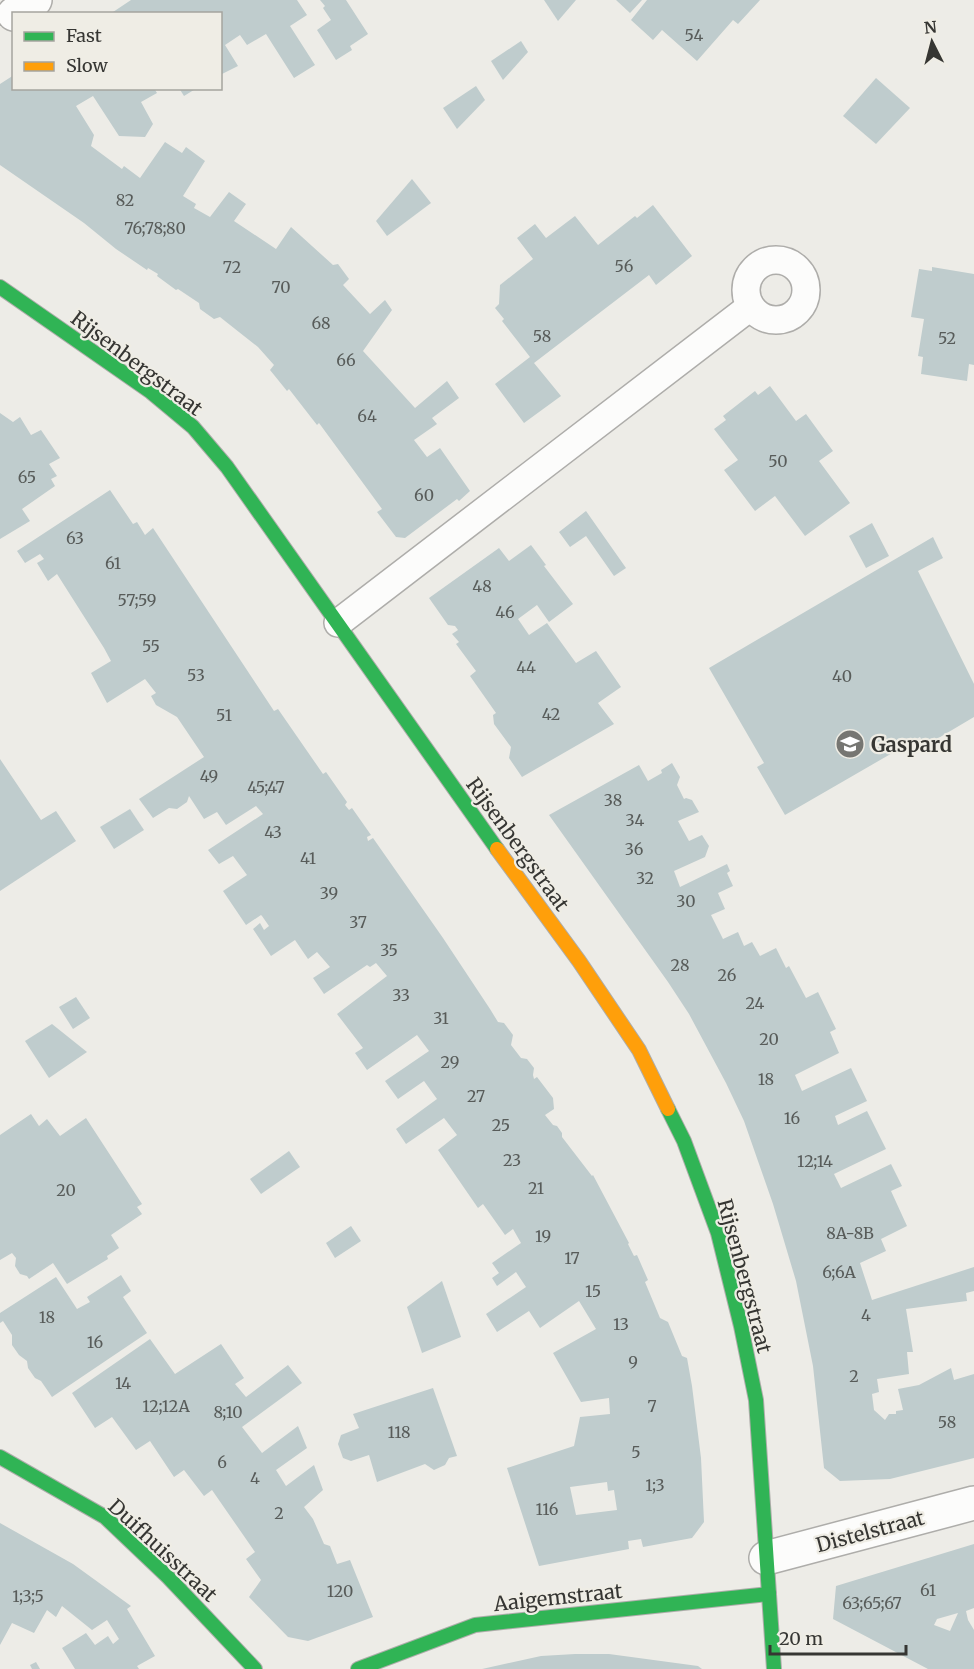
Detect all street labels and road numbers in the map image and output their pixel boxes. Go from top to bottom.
street label: Rijsenbergstraat [66,305,208,421]
street label: Rijsenbergstraat [461,773,575,916]
street label: Rijsenbergstraat [712,1196,778,1356]
street label: Duifhuisstraat [103,1493,223,1607]
street label: Distelstraat [813,1504,927,1557]
street label: Aaigemstraat [491,1578,624,1616]

